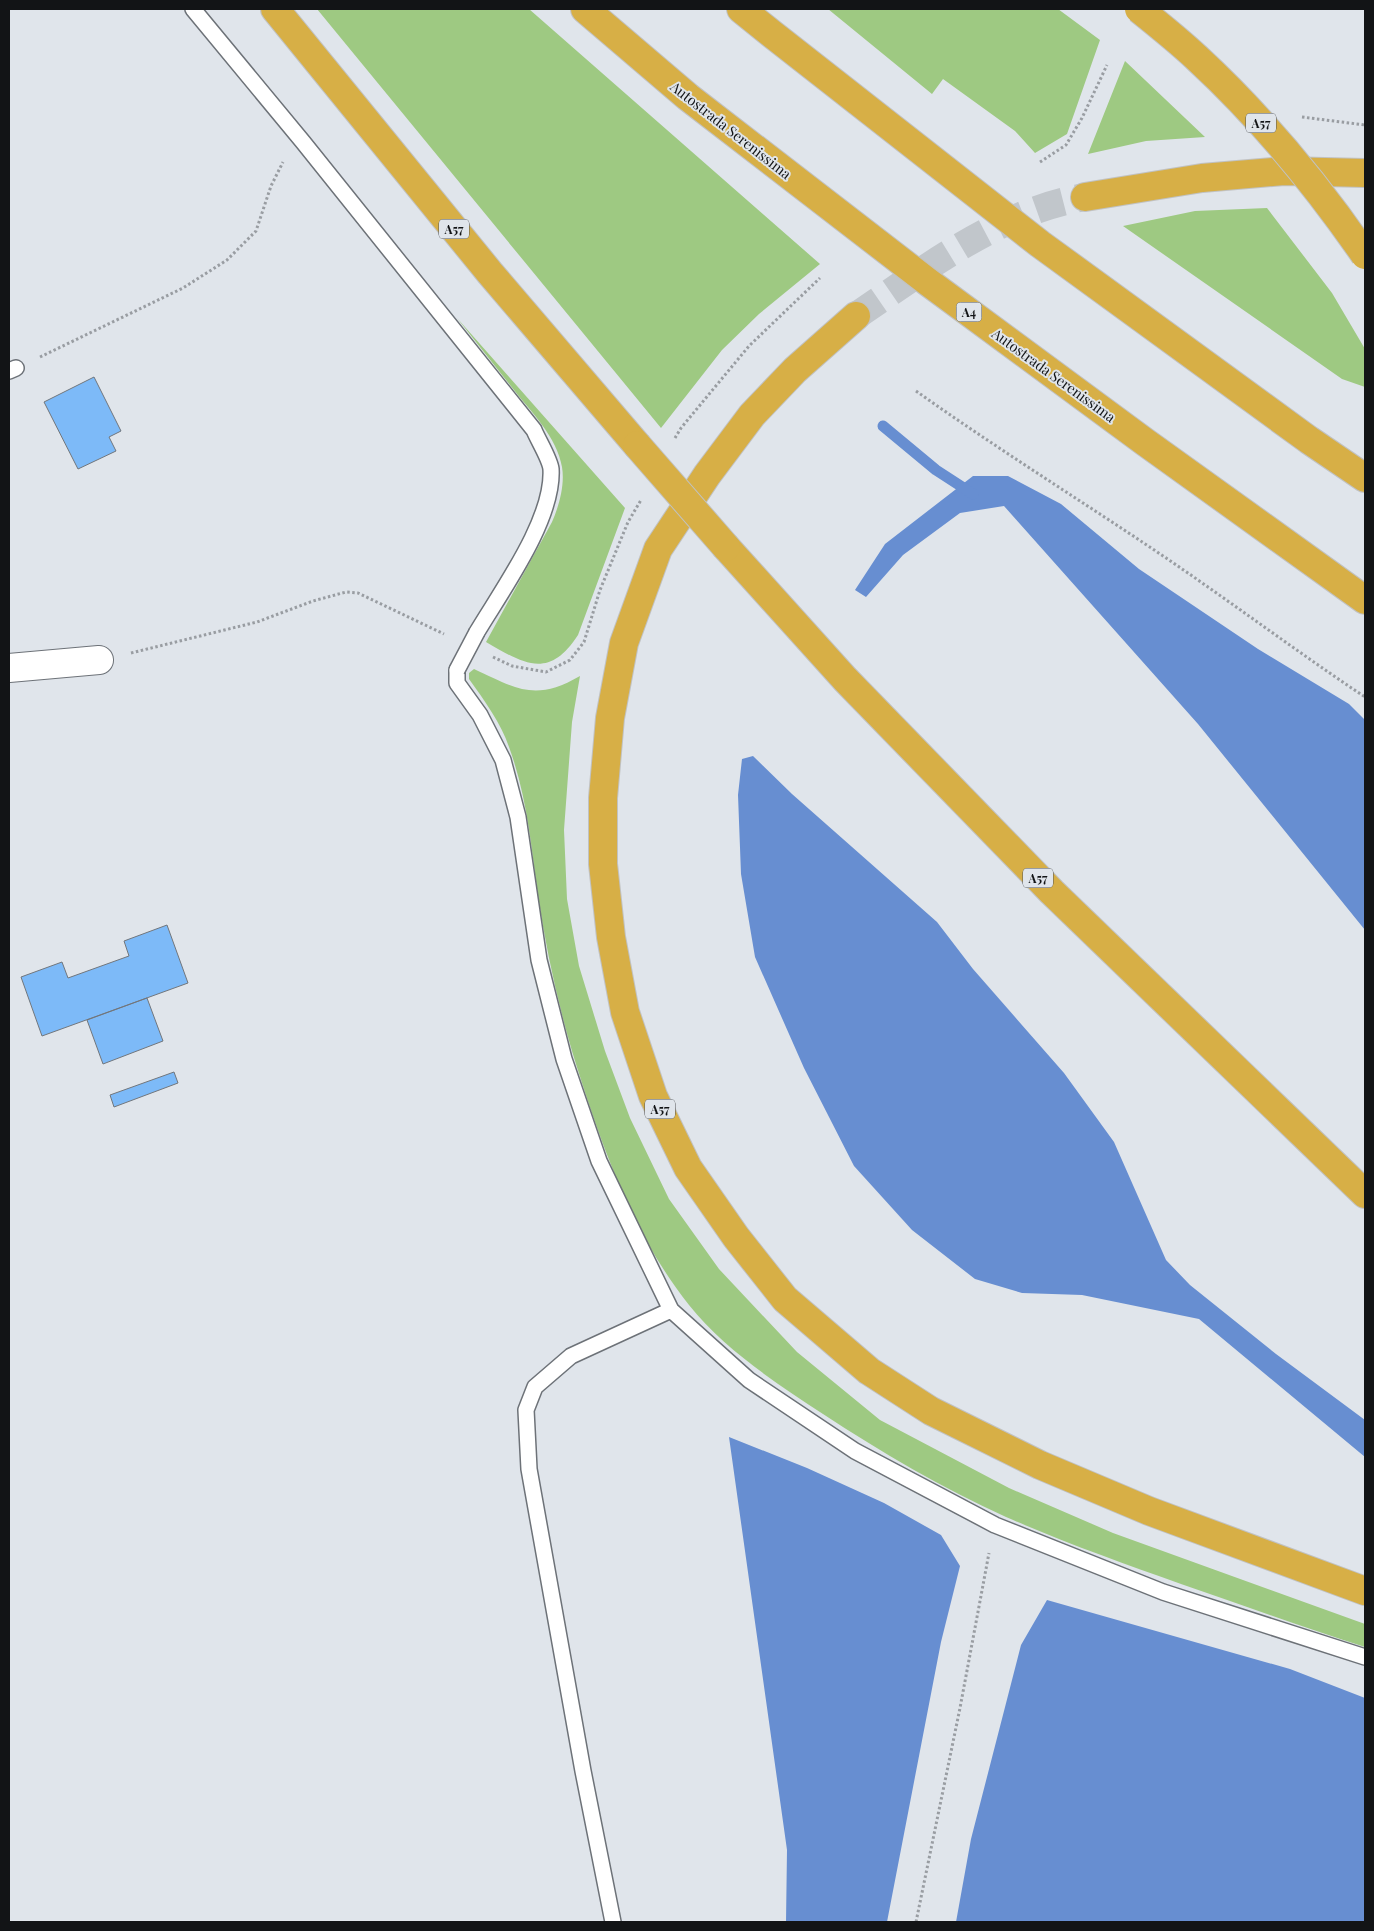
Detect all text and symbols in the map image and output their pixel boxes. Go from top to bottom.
street label: Autostrada Serenissima [666,76,795,183]
road number: A57 [1246,114,1276,132]
road number: A57 [439,220,469,238]
road number: A4 [956,302,982,322]
street label: Autostrada Serenissima [988,323,1120,426]
road number: A57 [1023,868,1053,888]
road number: A57 [645,1100,675,1118]

